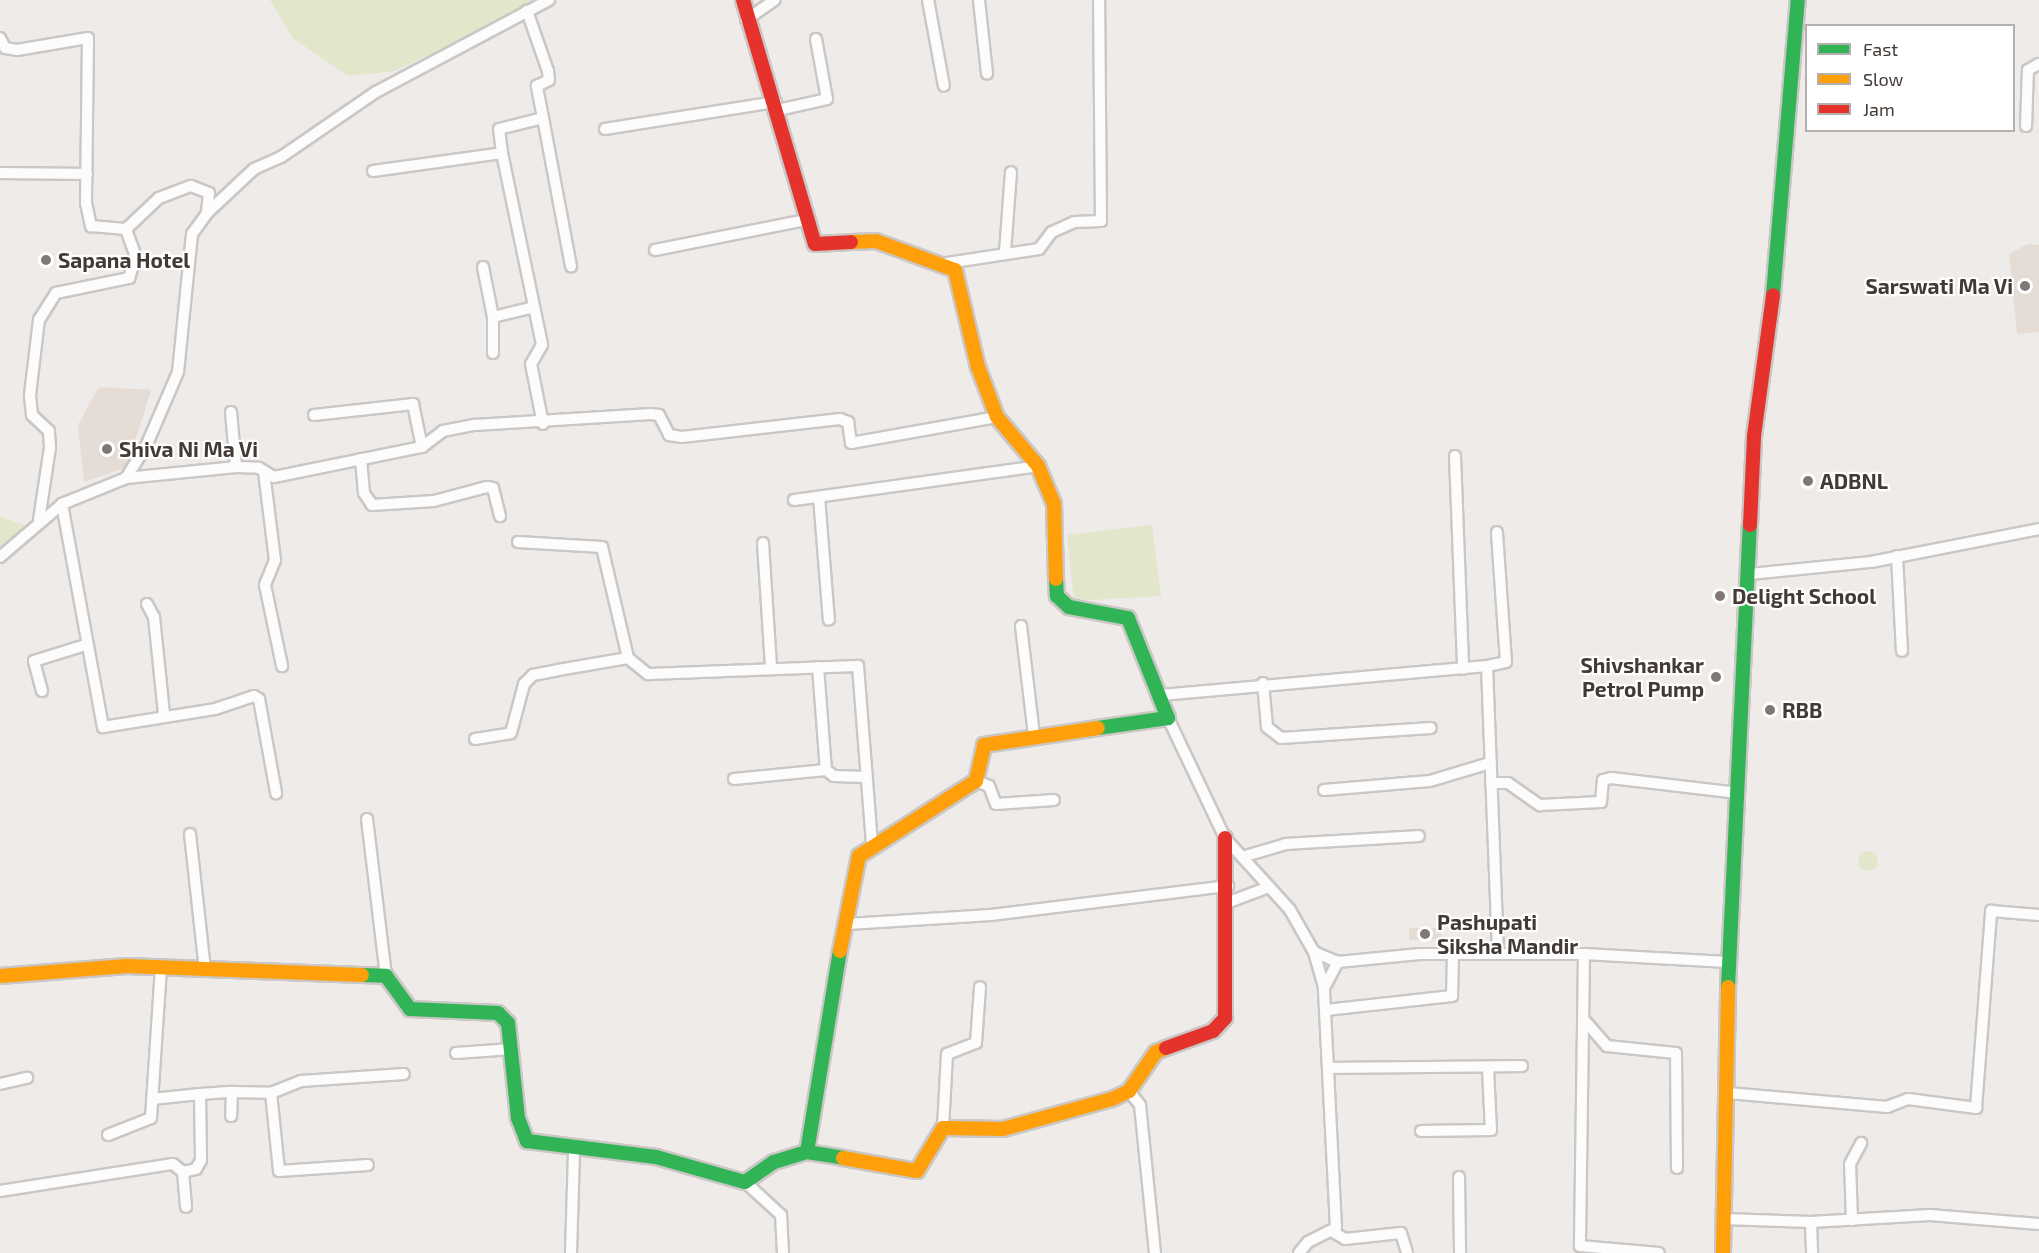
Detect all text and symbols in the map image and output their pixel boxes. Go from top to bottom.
legend [1805,24,2015,132]
text: Fast [1863,38,1898,60]
text: Slow [1863,68,1903,90]
text: Jam [1863,98,1895,120]
place label: Sapana Hotel [58,247,190,273]
marker: Sapana Hotel [39,253,53,267]
place label: Sarswati Ma Vi [1865,273,2013,299]
marker: Sarswati Ma Vi [2018,279,2032,293]
place label: Shiva Ni Ma Vi [119,436,258,462]
marker: Shiva Ni Ma Vi [100,442,114,456]
place label: ADBNL [1820,468,1888,494]
marker: ADBNL [1801,474,1815,488]
place label: Delight School [1732,583,1876,609]
marker: Delight School [1713,589,1727,603]
place label: Shivshankar Petrol Pump [1580,652,1704,702]
marker: Shivshankar Petrol Pump [1709,670,1723,684]
place label: RBB [1782,697,1822,723]
marker: RBB [1763,703,1777,717]
place label: Pashupati Siksha Mandir [1437,909,1578,959]
marker: Pashupati Siksha Mandir [1418,927,1432,941]

